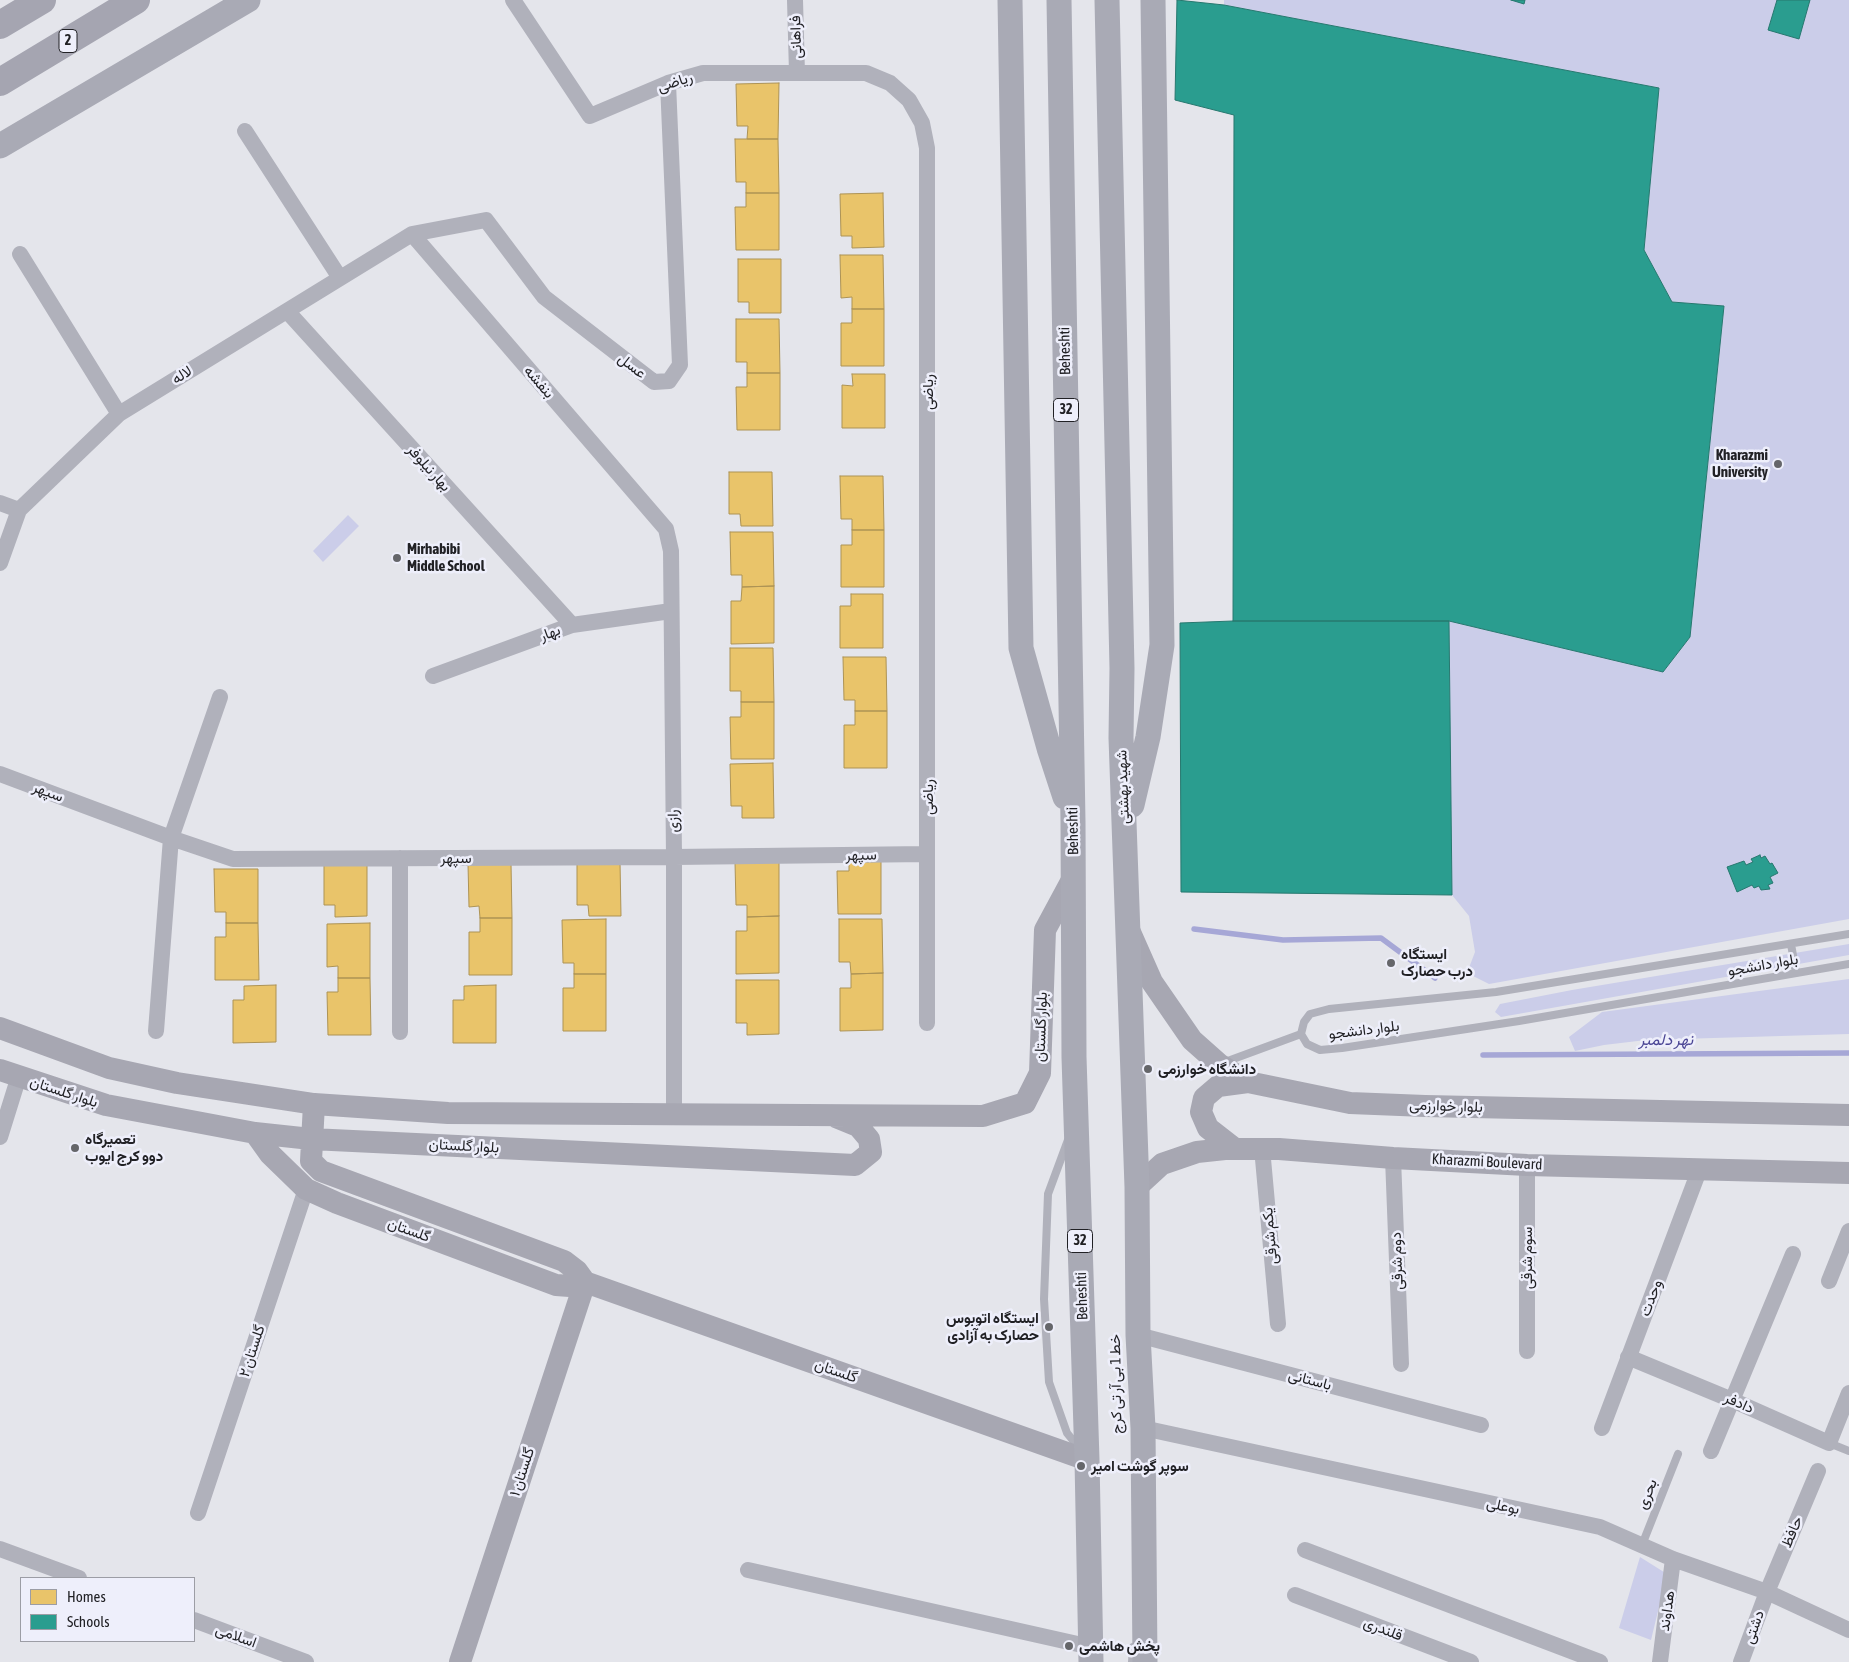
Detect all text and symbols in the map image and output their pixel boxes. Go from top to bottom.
street label: فراهانی [786,15,806,59]
road number: 2 [59,29,77,52]
street label: ریاضی [655,68,695,96]
street label: Beheshti [1056,327,1074,375]
street label: عسل [614,350,650,382]
street label: لاله [168,362,196,388]
street label: بنفشه [520,362,558,402]
street label: ریاضی [919,374,937,410]
road number: 32 [1054,398,1078,422]
street label: بهار نیلوفر [403,441,455,495]
place label: Kharazmi University [1712,446,1768,481]
marker: Kharazmi University [1772,458,1784,470]
place label: Mirhabibi Middle School [407,540,485,575]
marker: Mirhabibi Middle School [391,552,403,564]
street label: بهار [537,621,563,645]
street label: شهید بهشتی [1113,749,1133,825]
street label: سپهر [30,778,66,806]
street label: ریاضی [919,779,937,815]
street label: Beheshti [1064,807,1082,855]
street label: رازی [664,809,682,833]
street label: سپهر [845,846,877,864]
street label: سپهر [440,849,472,867]
place label: ایستگاه درب حصارک [1401,945,1473,980]
street label: بلوار دانشجو [1726,950,1800,980]
marker: ایستگاه درب حصارک [1385,957,1397,969]
street label: بلوار گلستان [1031,991,1051,1063]
street label: بلوار دانشجو [1328,1017,1400,1043]
water label: نهر دلمبر [1639,1030,1693,1050]
place label: دانشگاه خوارزمی [1158,1060,1256,1078]
marker: دانشگاه خوارزمی [1142,1063,1154,1075]
street label: بلوار گلستان [28,1073,100,1111]
street label: بلوار خوارزمی [1409,1096,1483,1116]
place label: تعمیرگاه دوو کرج ایوب [85,1130,163,1165]
street label: بلوار گلستان [428,1135,500,1157]
marker: تعمیرگاه دوو کرج ایوب [69,1142,81,1154]
street label: Kharazmi Boulevard [1431,1150,1543,1174]
street label: یکم شرقی [1259,1207,1281,1265]
street label: گلستان [385,1214,433,1246]
street label: سوم شرقی [1518,1227,1536,1289]
road number: 32 [1068,1230,1092,1252]
street label: دوم شرقی [1387,1232,1407,1290]
street label: Beheshti [1072,1272,1092,1320]
street label: وحدت [1636,1277,1666,1319]
place label: ایستگاه اتوبوس حصارک به آزادی [946,1309,1039,1344]
marker: ایستگاه اتوبوس حصارک به آزادی [1043,1321,1055,1333]
street label: گلستان ۲ [235,1323,269,1379]
street label: خط 1 بی آر تی کرج [1106,1334,1126,1434]
street label: گلستان [812,1355,860,1387]
street label: باستانی [1286,1366,1334,1394]
street label: دادفر [1721,1389,1757,1417]
street label: گلستان ۱ [506,1445,538,1499]
place label: سوپر گوشت امیر [1091,1457,1189,1475]
marker: سوپر گوشت امیر [1075,1460,1087,1472]
street label: بحری [1633,1476,1661,1512]
street label: بوعلی [1485,1494,1521,1518]
street label: حافظ [1777,1514,1807,1550]
legend [20,1577,195,1642]
text: Homes [67,1588,106,1605]
street label: هداوند [1655,1590,1679,1632]
street label: دشتی [1740,1608,1768,1646]
text: Schools [67,1613,110,1630]
street label: قلندری [1361,1613,1405,1645]
street label: اسلامی [213,1620,259,1652]
place label: پخش هاشمی [1079,1637,1160,1655]
marker: پخش هاشمی [1063,1640,1075,1652]

